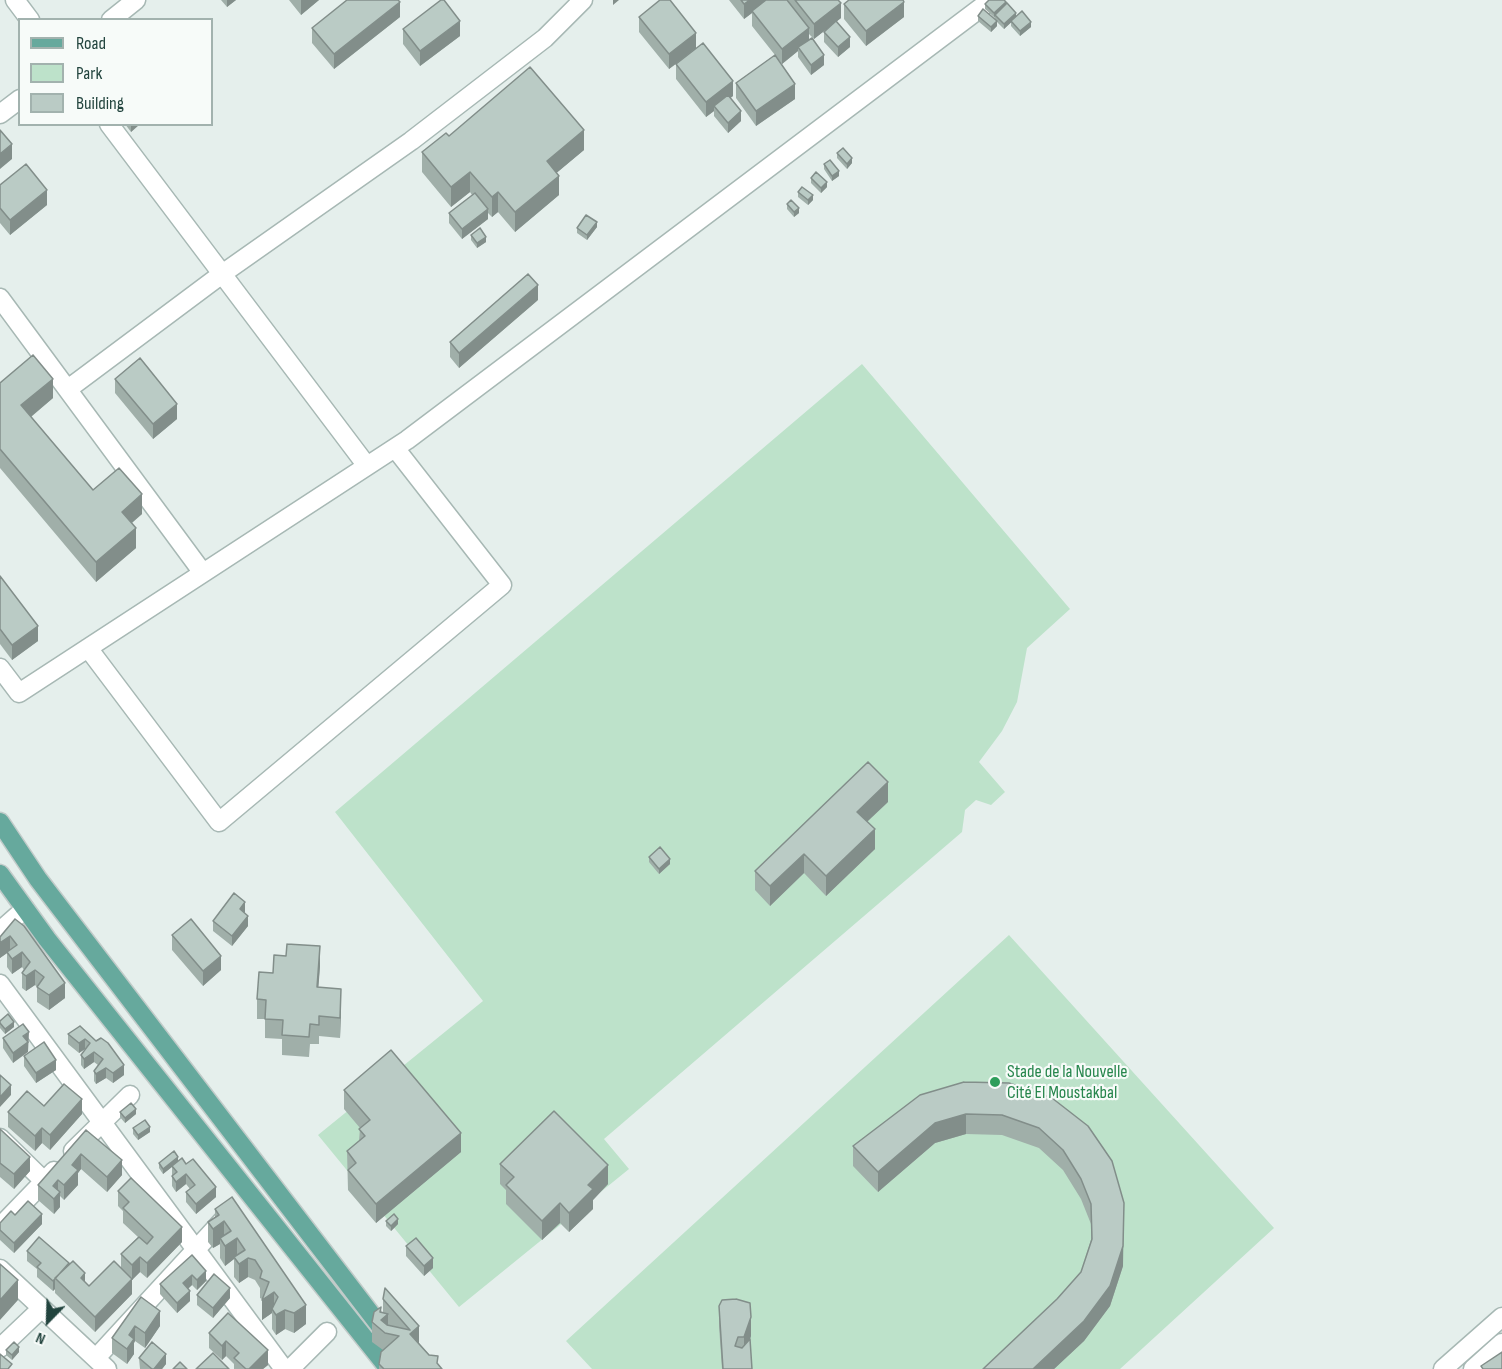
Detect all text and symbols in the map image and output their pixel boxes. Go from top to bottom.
legend [18,18,213,126]
text: Road [76,33,106,54]
text: Park [76,63,102,84]
text: Building [76,93,124,114]
place label: Stade de la Nouvelle Cité El Moustakbal [1007,1061,1128,1104]
marker: Stade de la Nouvelle Cité El Moustakbal [988,1075,1002,1089]
north arrow [18,1291,78,1351]
text: N [33,1328,48,1348]

